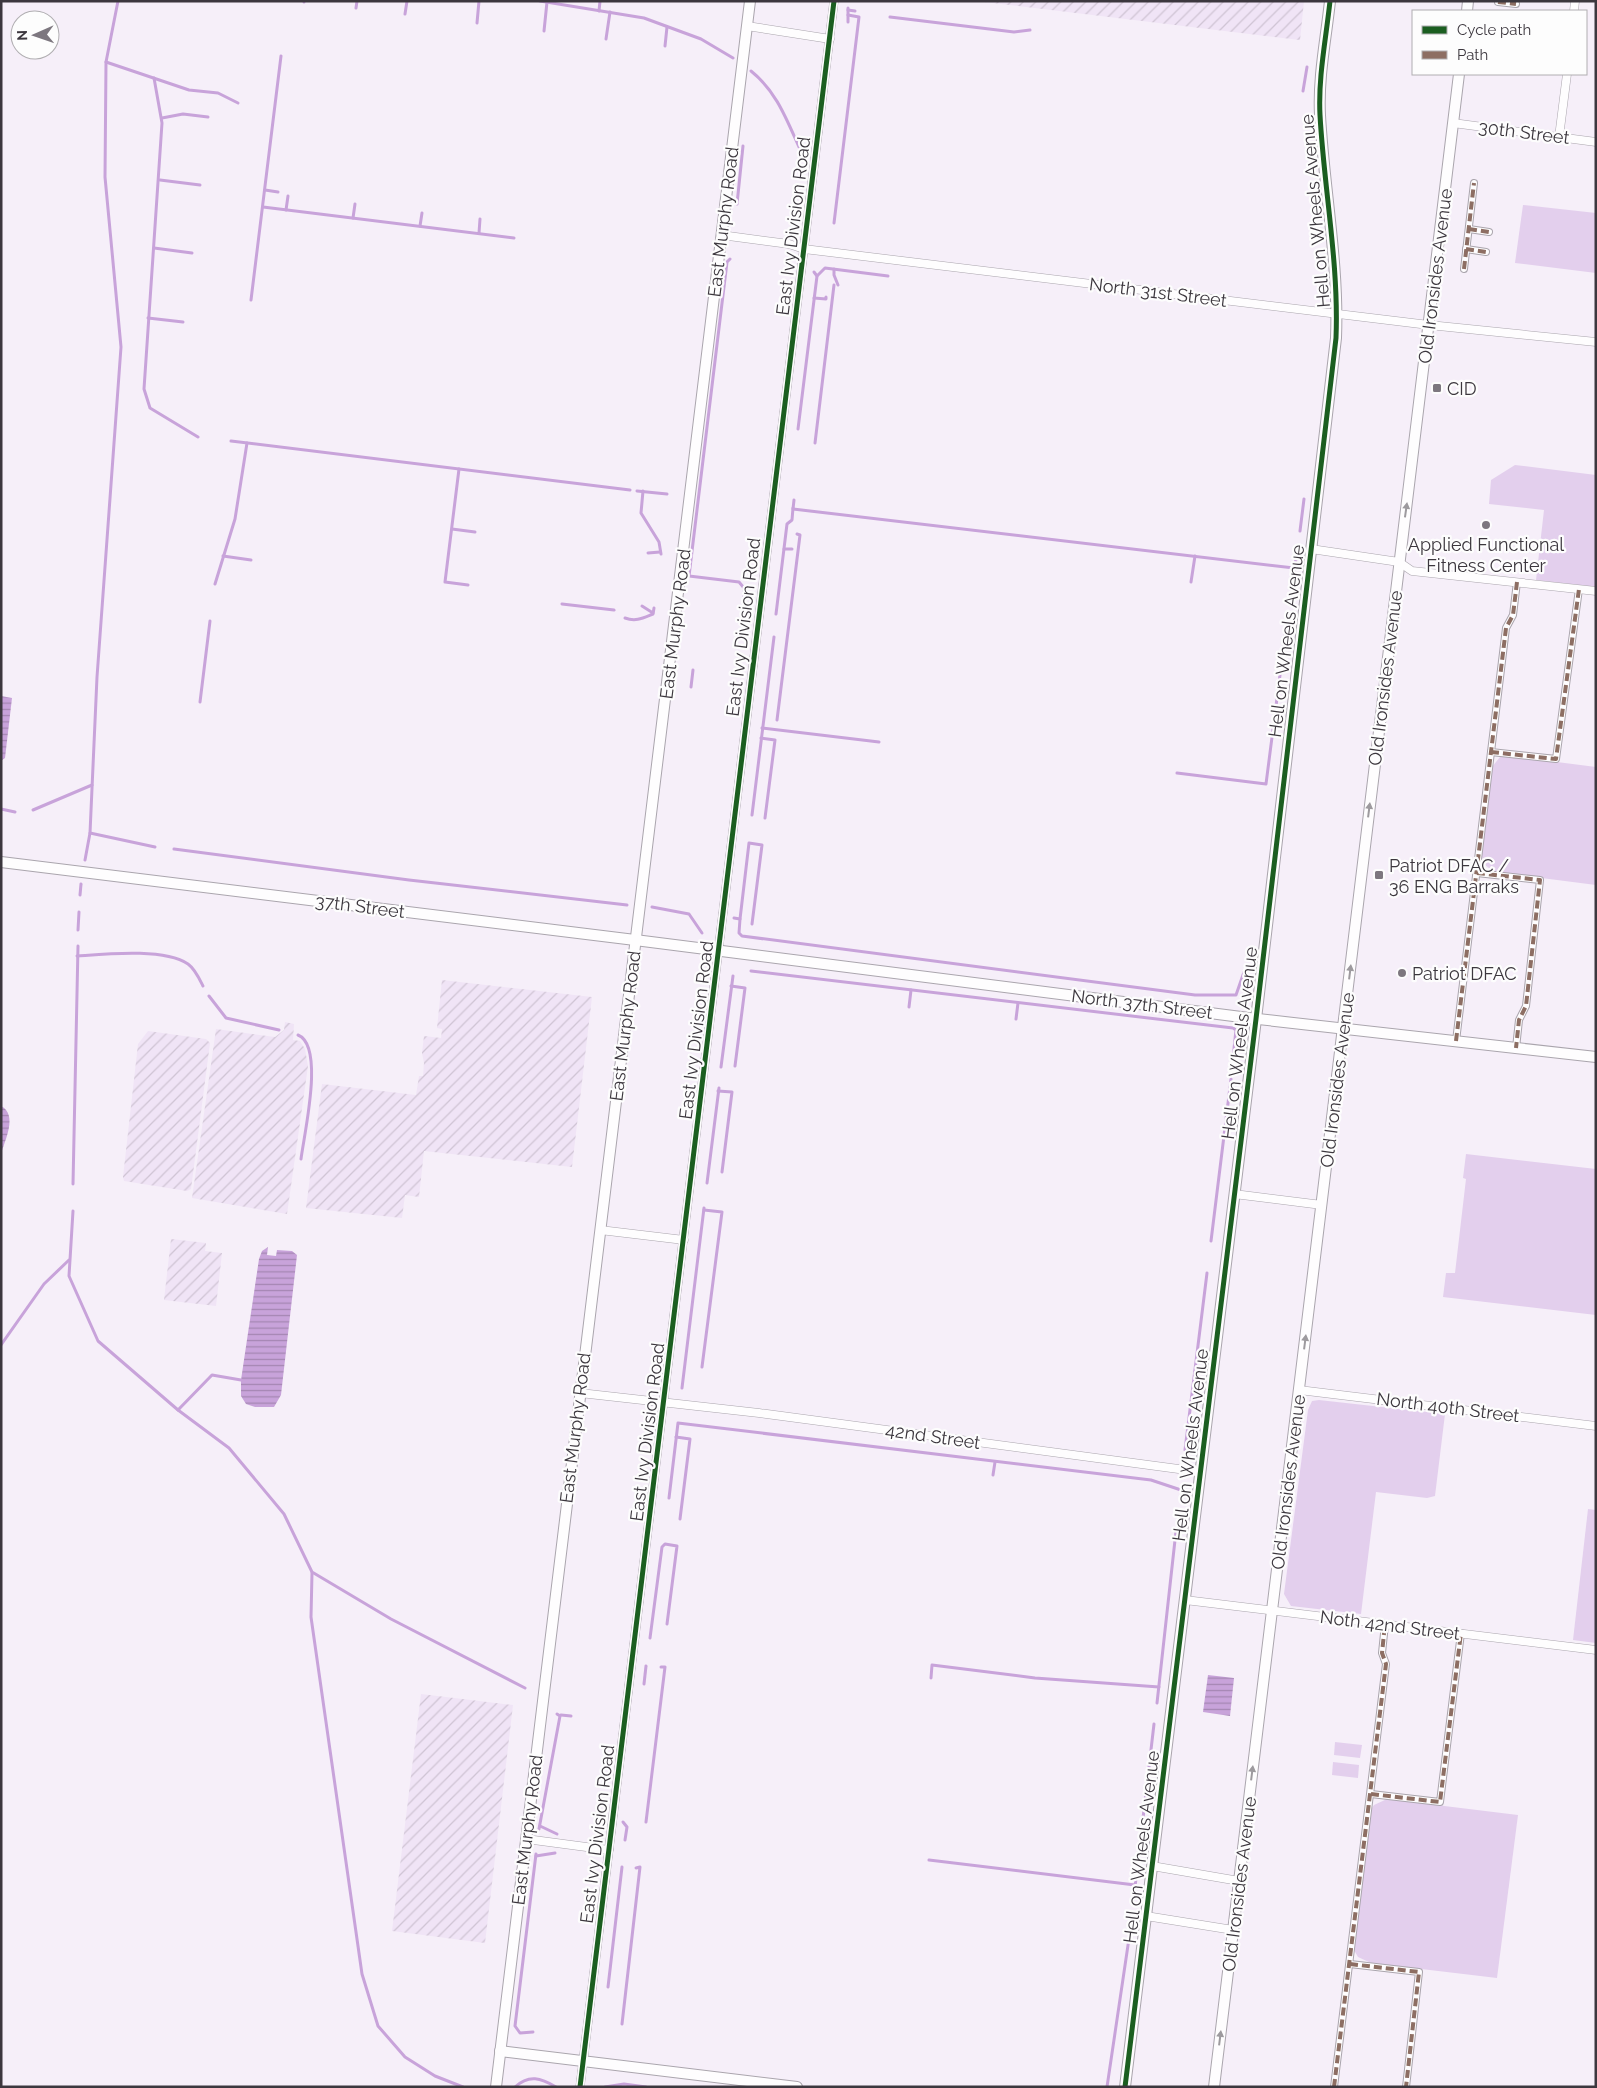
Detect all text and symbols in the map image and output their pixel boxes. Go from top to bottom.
north arrow [10,10,60,60]
legend [1412,10,1587,75]
text: Cycle path [1457,21,1531,39]
text: N [14,30,30,41]
text: Path [1457,46,1488,64]
street label: Hell on Wheels Avenue [1296,113,1334,309]
street label: 30th Street [1477,116,1571,148]
street label: East Ivy Division Road [772,135,814,317]
street label: East Murphy Road [703,146,743,298]
street label: Old Ironsides Avenue [1414,187,1456,365]
street label: North 31st Street [1088,273,1228,311]
place label: CID [1447,378,1477,399]
marker: CID [1431,382,1443,394]
one-way arrow [1402,502,1410,518]
marker: Applied Functional Fitness Center [1480,519,1492,531]
place label: Applied Functional Fitness Center [1408,534,1564,576]
street label: East Ivy Division Road [722,536,764,718]
street label: Hell on Wheels Avenue [1264,543,1308,739]
street label: East Murphy Road [655,548,695,700]
street label: Old Ironsides Avenue [1364,589,1406,767]
one-way arrow [1365,802,1373,818]
place label: Patriot DFAC / 36 ENG Barraks [1389,855,1519,897]
marker: Patriot DFAC / 36 ENG Barraks [1373,869,1385,881]
street label: 37th Street [314,890,406,922]
street label: East Ivy Division Road [675,939,717,1121]
street label: Hell on Wheels Avenue [1217,945,1261,1141]
street label: East Murphy Road [605,950,645,1102]
one-way arrow [1346,963,1354,979]
place label: Patriot DFAC [1412,963,1517,984]
marker: Patriot DFAC [1396,967,1408,979]
street label: North 37th Street [1070,985,1214,1023]
street label: Old Ironsides Avenue [1316,991,1358,1169]
one-way arrow [1301,1333,1309,1349]
street label: East Ivy Division Road [626,1341,668,1523]
street label: Hell on Wheels Avenue [1168,1347,1212,1543]
street label: East Murphy Road [555,1352,595,1504]
street label: North 40th Street [1375,1388,1521,1426]
street label: Old Ironsides Avenue [1267,1393,1309,1571]
street label: 42nd Street [884,1419,982,1453]
street label: Noth 42nd Street [1319,1606,1461,1644]
street label: East Ivy Division Road [576,1743,618,1925]
street label: Hell on Wheels Avenue [1119,1749,1163,1945]
street label: East Murphy Road [507,1754,547,1906]
one-way arrow [1248,1764,1256,1780]
street label: Old Ironsides Avenue [1218,1795,1260,1973]
one-way arrow [1216,2030,1224,2046]

